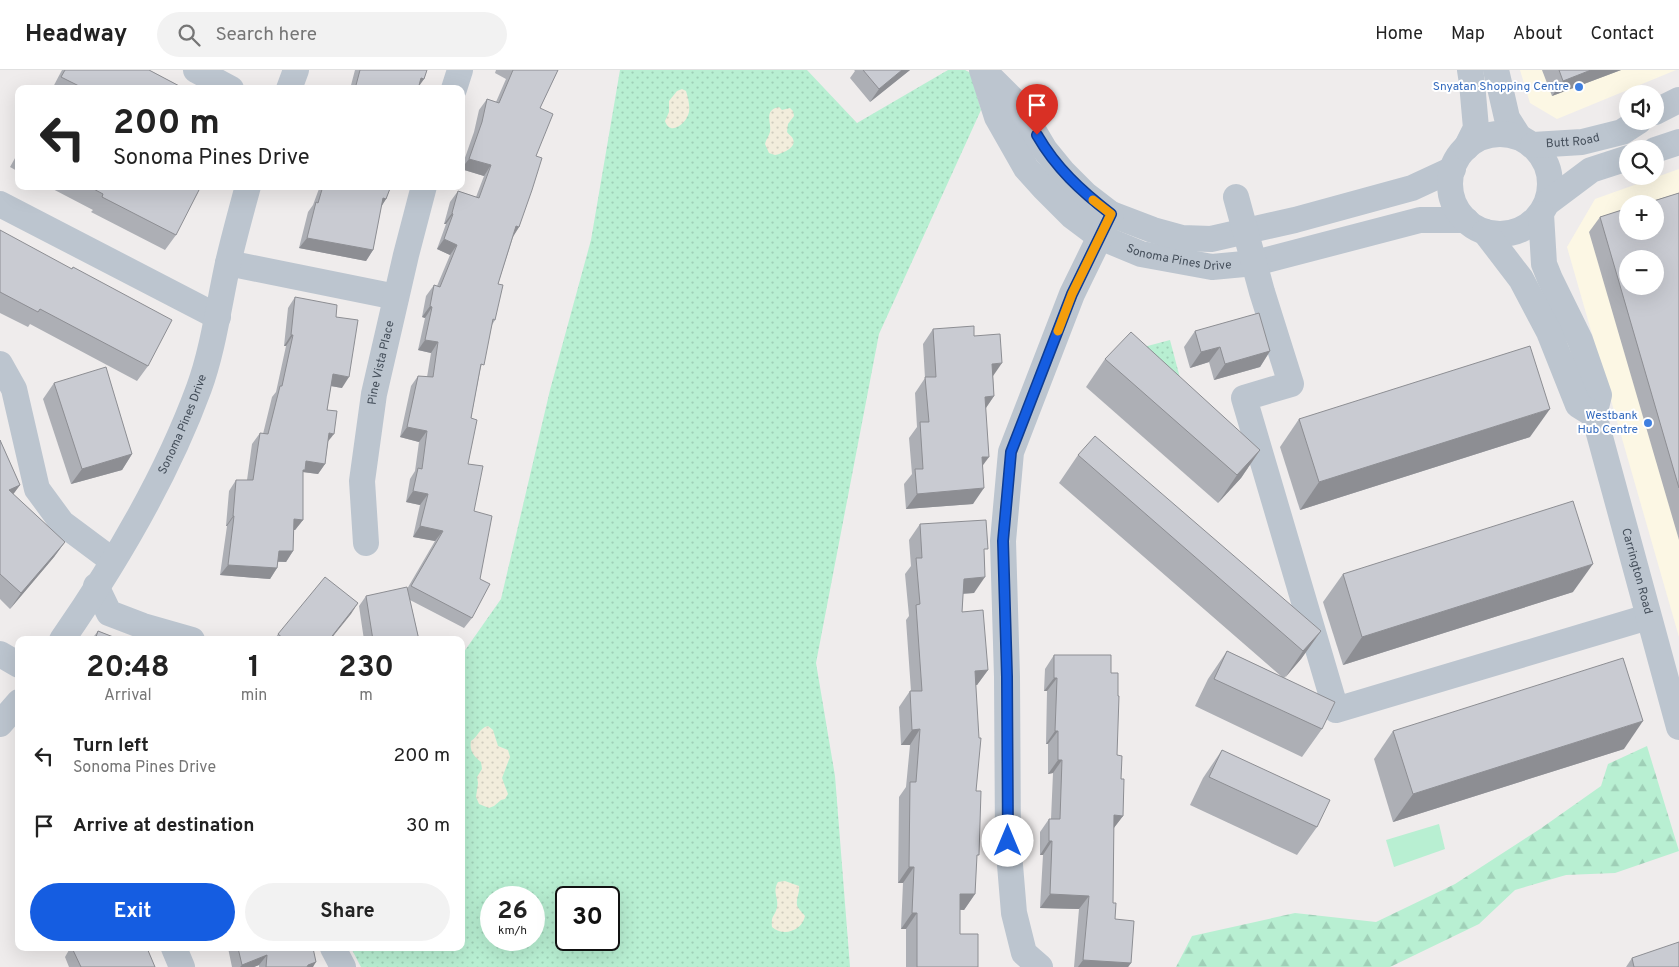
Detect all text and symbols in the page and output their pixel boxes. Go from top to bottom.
search box [157,12,507,57]
text: Headway [25,20,127,50]
icon: search [175,21,203,49]
text: Search here [215,23,317,47]
text: Home [1375,23,1423,46]
text: Map [1451,23,1485,46]
text: About [1513,23,1562,46]
text: Contact [1590,23,1654,46]
place label: Snyatan Shopping Centre [1433,79,1569,95]
marker: Snyatan Shopping Centre [1573,81,1585,93]
pin [1016,84,1058,135]
map controls [1619,85,1664,295]
button: sound [1619,85,1664,130]
icon: arrive [1023,91,1051,119]
text: 200 m [113,102,220,146]
icon: left [30,105,95,170]
street label: Butt Road [1545,130,1601,152]
button: search [1619,140,1664,185]
text: Sonoma Pines Drive [113,145,310,172]
button: + [1619,195,1664,240]
street label: Sonoma Pines Drive [1124,241,1232,275]
button: − [1619,250,1664,295]
street label: Pine Vista Place [365,319,399,406]
street label: Sonoma Pines Drive [155,372,211,477]
place label: Westbank Hub Centre [1577,408,1638,438]
marker: Westbank Hub Centre [1642,417,1654,429]
street label: Carrington Road [1617,526,1656,616]
text: 20:48 [86,650,170,687]
text: 1 [248,650,260,687]
text: 230 [338,650,394,687]
text: Arrival [104,686,152,706]
text: min [241,686,267,706]
text: m [359,686,373,706]
text: Turn left [73,734,149,758]
icon: left [30,742,58,770]
text: 200 m [394,744,450,768]
text: Sonoma Pines Drive [73,758,216,778]
icon: arrive [30,812,58,840]
text: Arrive at destination [73,814,254,838]
text: 30 m [406,814,450,838]
position arrow [981,814,1033,866]
button: Exit [30,883,235,941]
button: Share [245,883,450,941]
speed limit sign: 30 [555,886,620,951]
text: 26 [497,896,528,928]
text: km/h [498,923,527,939]

